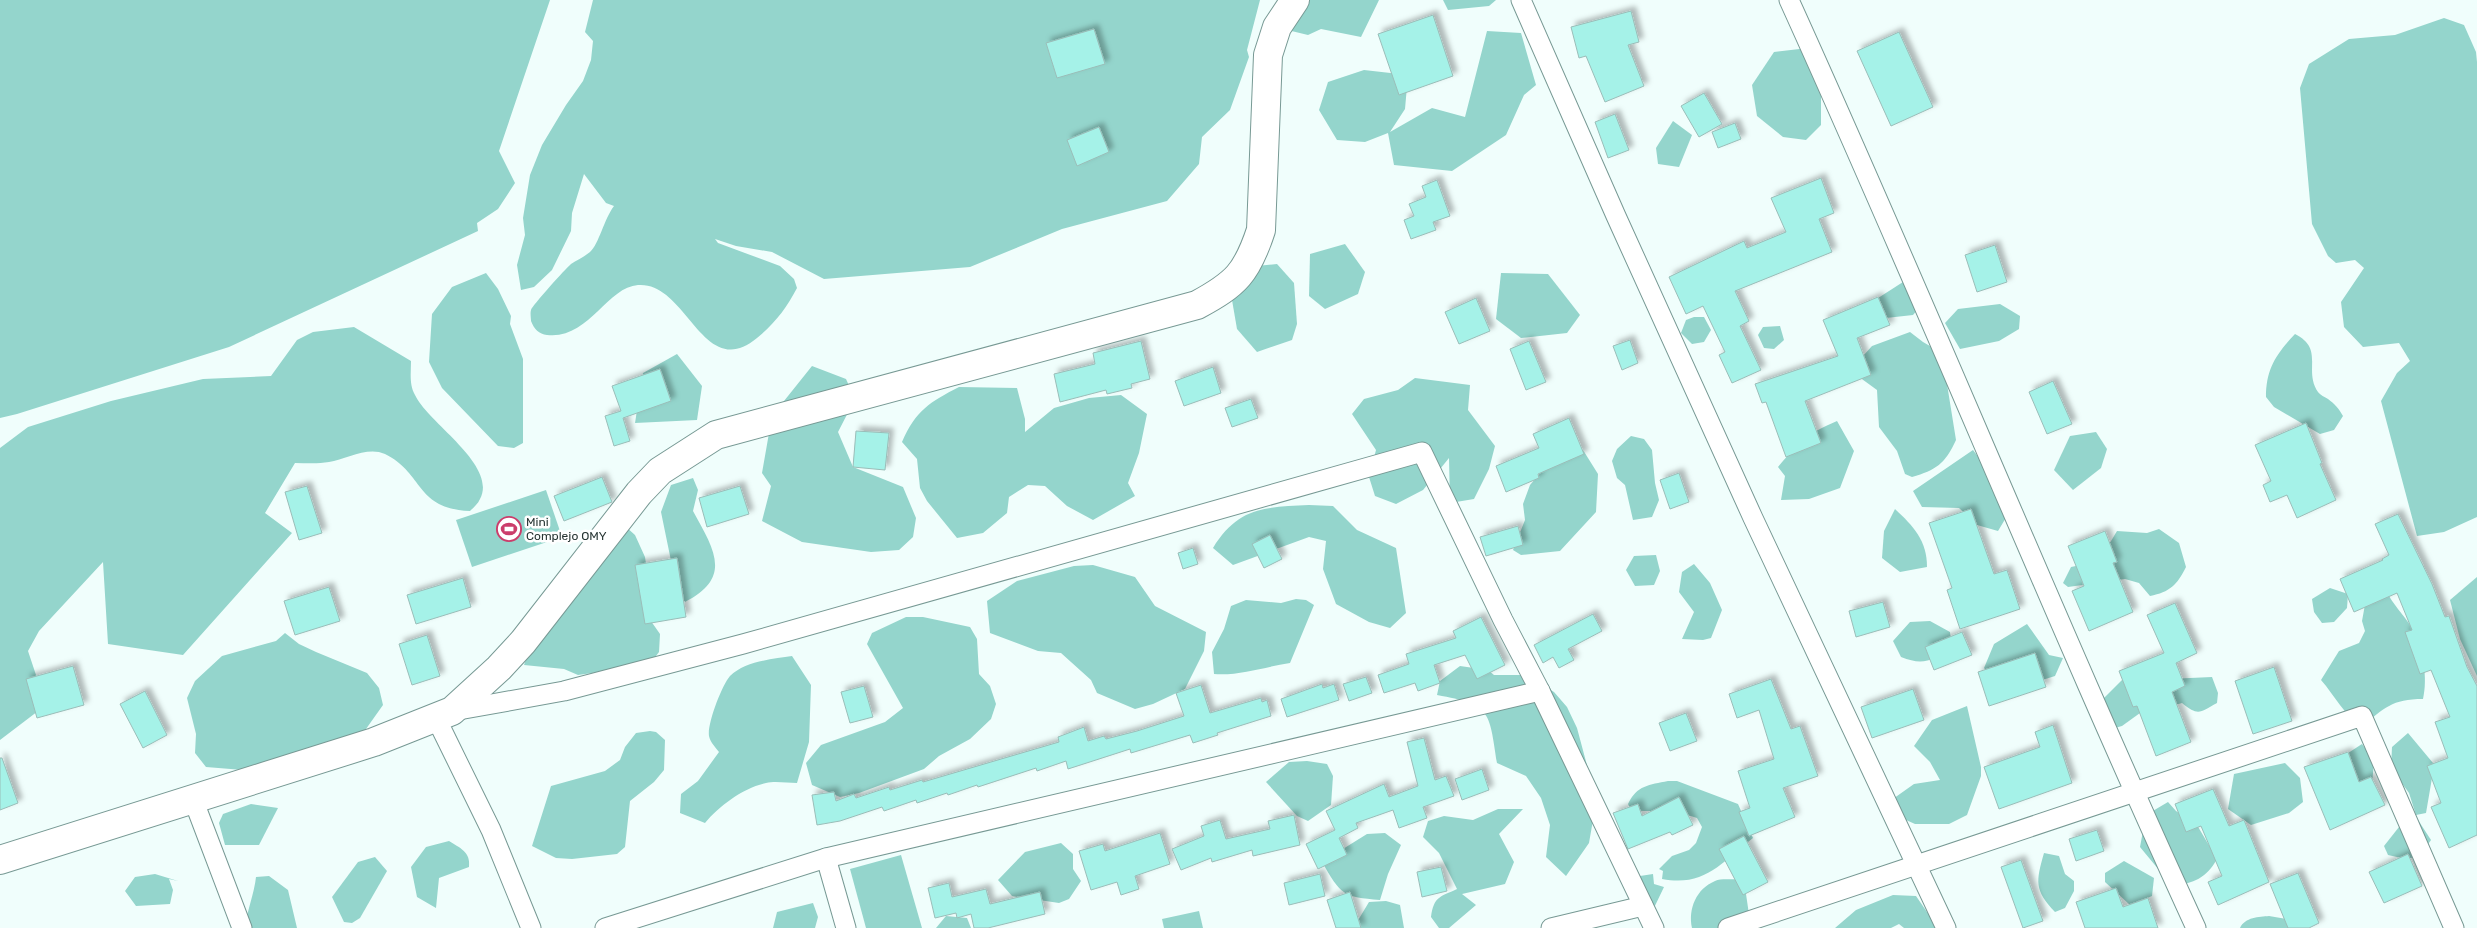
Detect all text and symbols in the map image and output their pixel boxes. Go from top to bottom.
place label: Mini Complejo OMY [526,515,607,543]
sports icon: Mini Complejo OMY [496,516,522,542]

